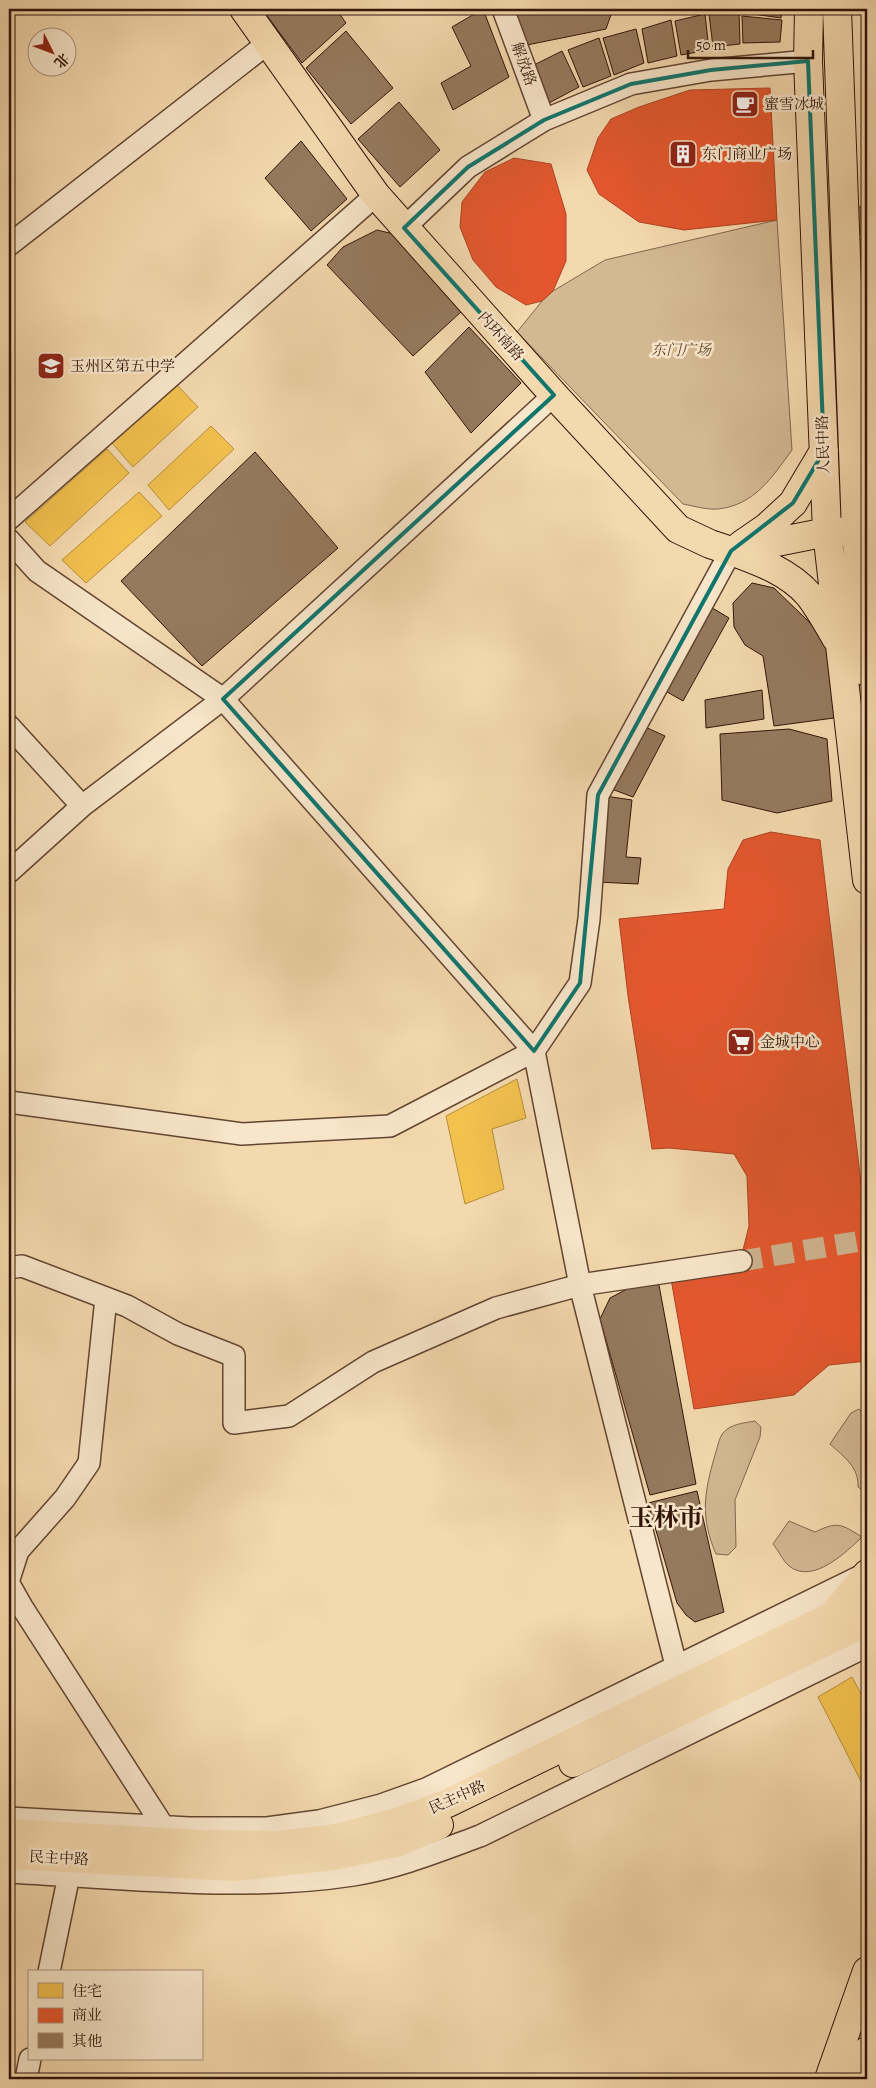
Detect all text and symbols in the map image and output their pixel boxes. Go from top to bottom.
north arrow [28,28,78,78]
scale bar [688,28,814,60]
text: 50 m [696,35,726,55]
street label: 解放路 [507,39,541,89]
text: 北 [50,49,73,72]
cafe icon: 蜜雪冰城 [730,89,760,119]
place label: 蜜雪冰城 [764,94,824,114]
building icon: 东门商业广场 [668,139,698,169]
place label: 东门商业广场 [702,144,792,164]
street label: 内环南路 [473,307,529,365]
park label: 东门广场 [651,340,713,360]
school or university icon: 玉州区第五中学 [36,351,66,381]
place label: 玉州区第五中学 [70,356,175,376]
street label: 人民中路 [812,415,834,475]
supermarket icon: 金城中心 [726,1027,756,1057]
place label: 金城中心 [760,1032,820,1052]
district label: 玉林市 [628,1501,704,1535]
street label: 民主中路 [426,1776,488,1818]
street label: 民主中路 [29,1846,89,1870]
legend [28,1970,202,2060]
text: 住宅 [72,1981,102,2001]
text: 商业 [72,2005,102,2025]
text: 其他 [72,2031,102,2051]

